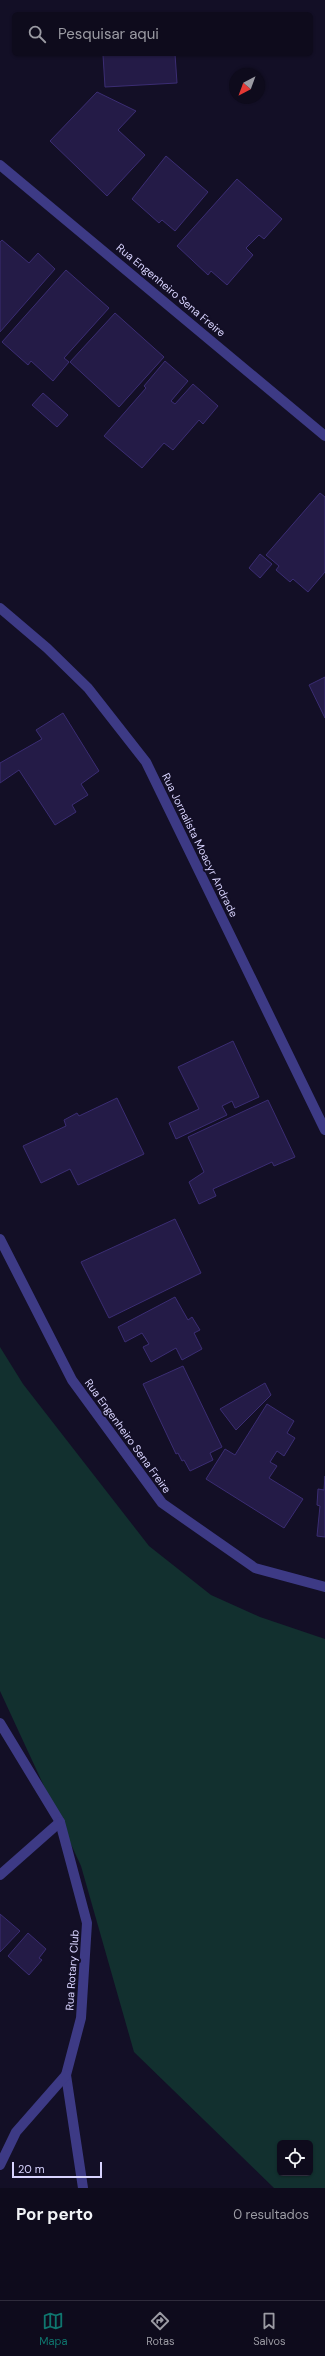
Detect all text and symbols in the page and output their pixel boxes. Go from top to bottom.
search box [12,12,313,56]
icon: search [26,23,48,45]
text: Pesquisar aqui [58,24,159,44]
north arrow [229,68,265,104]
street label: Rua Engenheiro Sena Freire [114,240,228,340]
street label: Rua Jornalista Moacyr Andrade [159,771,241,919]
street label: Rua Engenheiro Sena Freire [82,1376,174,1496]
street label: Rua Rotary Club [62,1929,82,2011]
map controls [277,2140,313,2176]
button: locate [277,2140,313,2176]
scale bar [12,2160,102,2179]
text: 20 m [18,2162,44,2176]
text: Por perto [16,2203,93,2225]
text: 0 resultados [233,2206,309,2223]
tab: Mapa [39,2310,67,2348]
tab: Rotas [146,2310,175,2348]
tab: Salvos [253,2310,286,2348]

